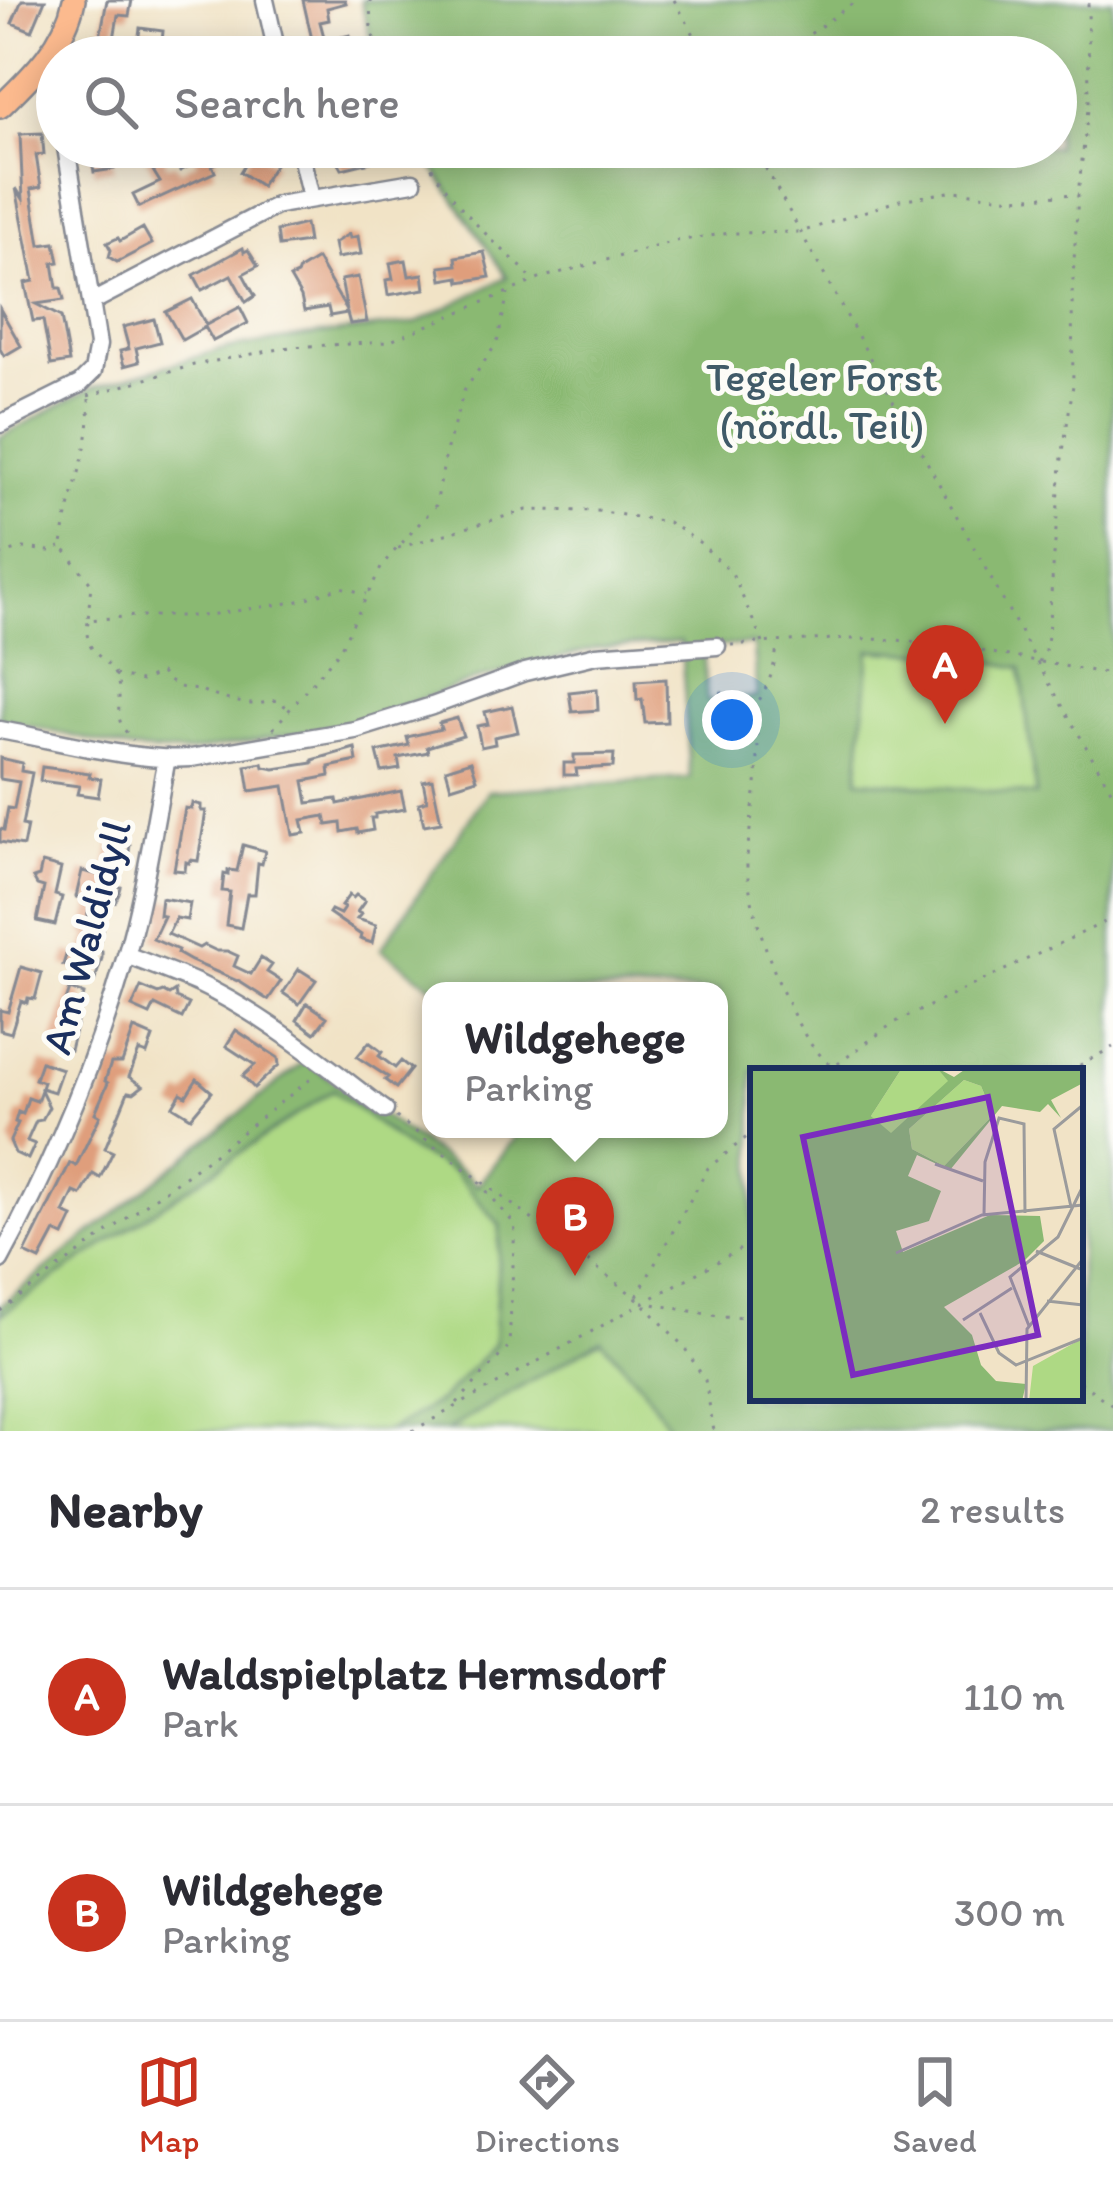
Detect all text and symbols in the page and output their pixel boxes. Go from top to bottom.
search box [36,36,1077,168]
icon: search [78,69,144,135]
text: Search here [174,75,400,129]
park label: Tegeler Forst (nördl. Teil) [706,351,938,450]
pin: A [906,625,984,724]
your location [702,690,762,750]
street label: Am Waldidyll [30,814,142,1060]
popup [422,982,728,1138]
text: Wildgehege [464,1010,686,1064]
text: Parking [464,1064,593,1111]
inset map [750,1068,1083,1401]
pin: B [536,1177,614,1276]
text: Nearby [48,1479,203,1540]
text: 2 results [920,1486,1065,1533]
text: Waldspielplatz Hermsdorf [162,1646,666,1700]
text: A [75,1673,99,1720]
text: 110 m [963,1673,1065,1720]
text: Park [162,1700,239,1747]
text: Wildgehege [162,1862,384,1916]
text: B [74,1889,100,1936]
text: 300 m [954,1889,1065,1936]
text: Parking [162,1916,291,1963]
tab: Map [136,2049,202,2160]
tab: Directions [475,2049,620,2160]
tab: Saved [893,2049,977,2160]

